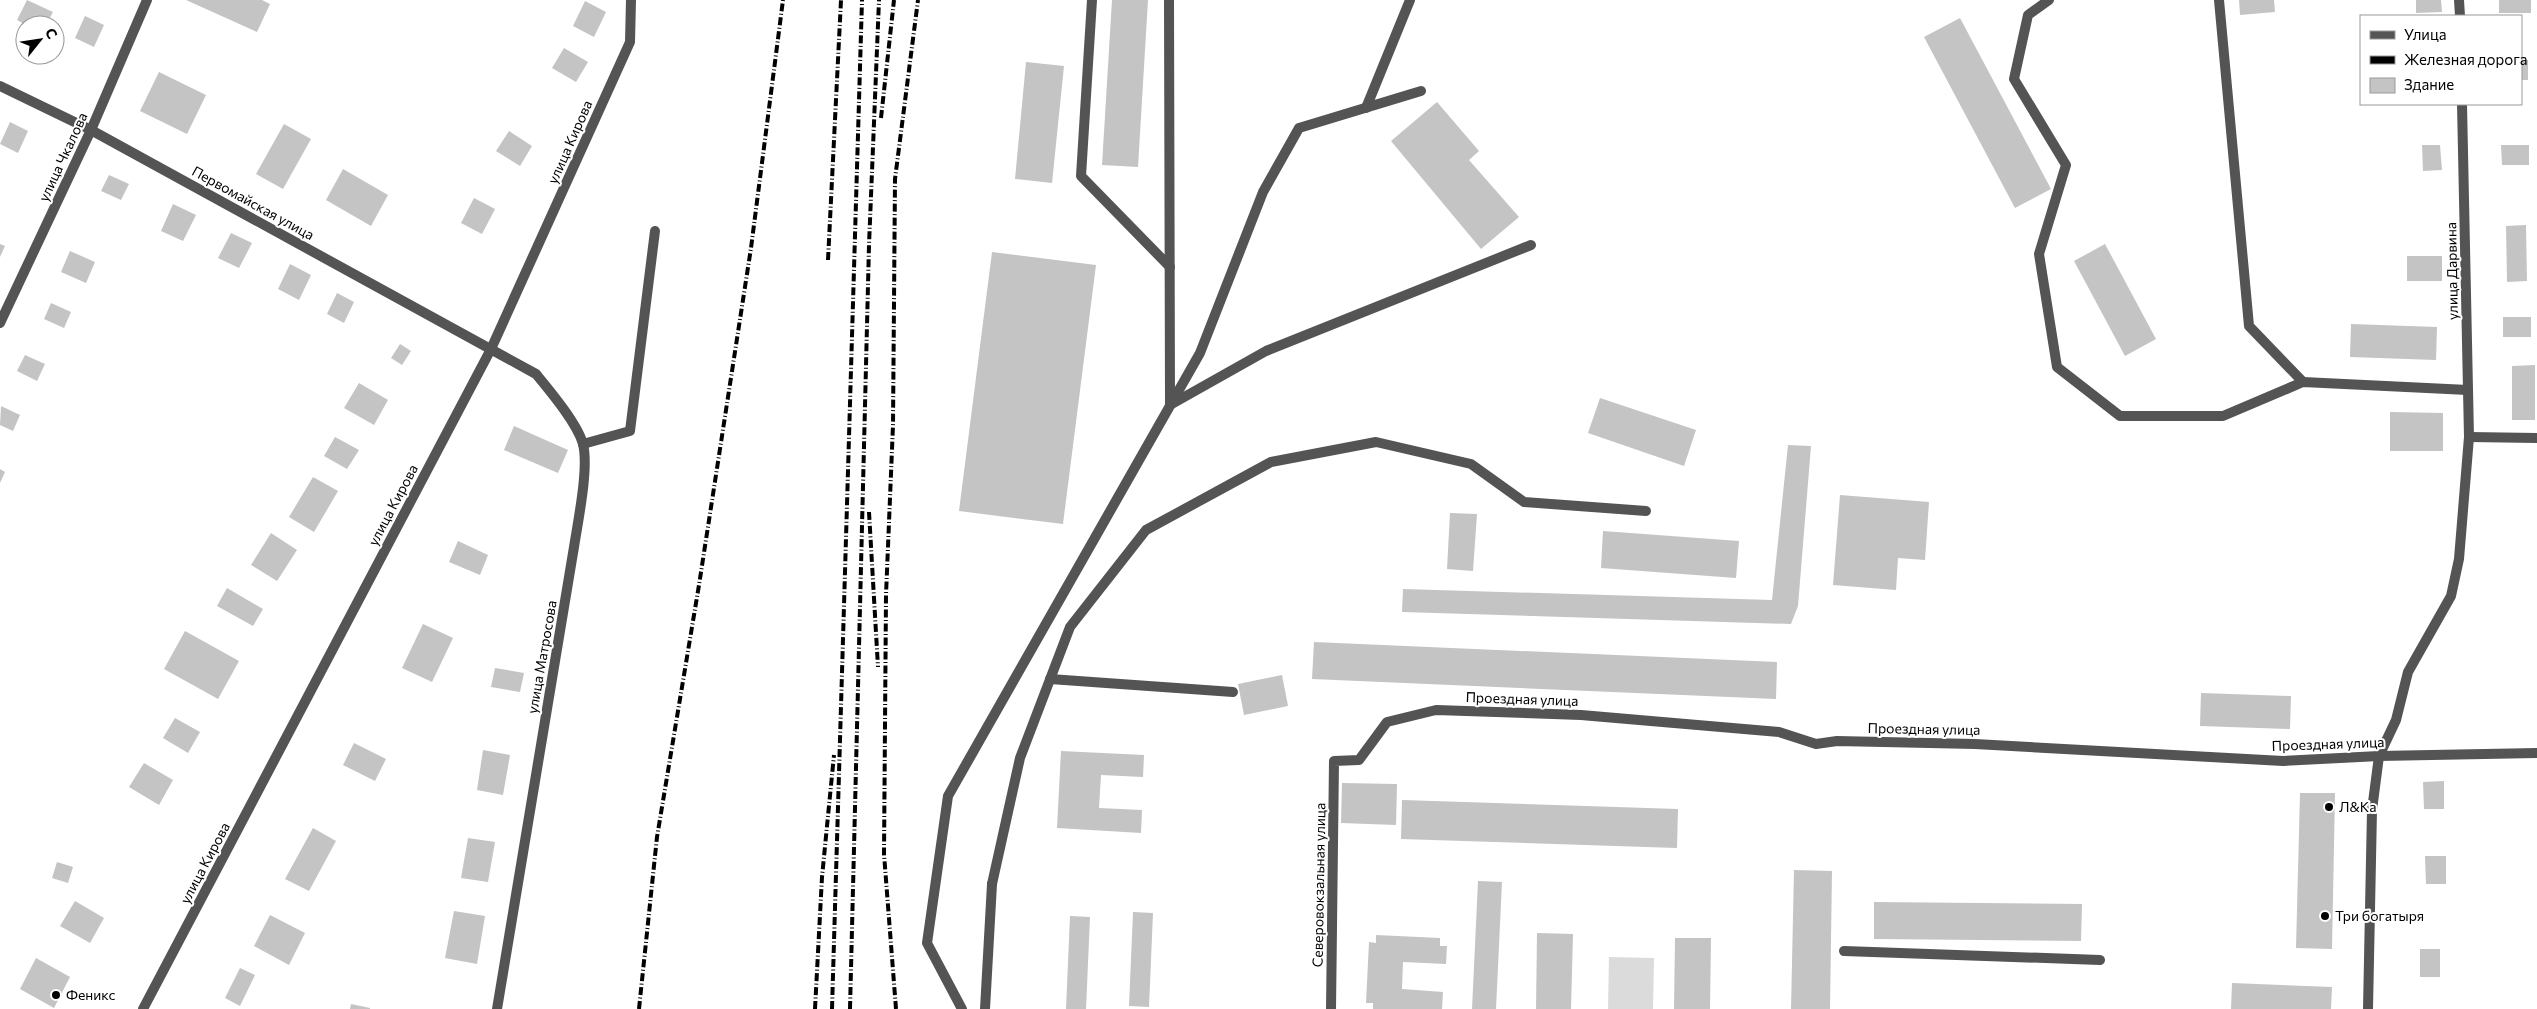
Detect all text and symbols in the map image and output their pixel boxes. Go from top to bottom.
north arrow [15,15,65,65]
legend [2360,15,2522,105]
text: С [42,25,61,42]
text: Улица [2404,25,2446,43]
text: Железная дорога [2404,50,2528,68]
text: Здание [2404,75,2454,93]
street label: улица Кирова [544,97,596,186]
street label: улица Чкалова [34,110,91,204]
street label: Первомайская улица [189,162,317,243]
street label: улица Дарвина [2442,222,2461,320]
street label: улица Кирова [364,461,421,548]
street label: улица Матросова [523,599,560,715]
street label: Проездная улица [1465,688,1579,709]
street label: Проездная улица [1867,719,1981,738]
street label: Проездная улица [2271,733,2385,754]
place label: Л&Ка [2339,798,2376,815]
marker: Л&Ка [2323,801,2335,813]
street label: Северовокзальная улица [1309,803,1328,967]
street label: улица Кирова [176,819,233,906]
place label: Три богатыря [2335,907,2424,924]
marker: Три богатыря [2319,910,2331,922]
place label: Феникс [66,986,116,1003]
marker: Феникс [50,989,62,1001]

